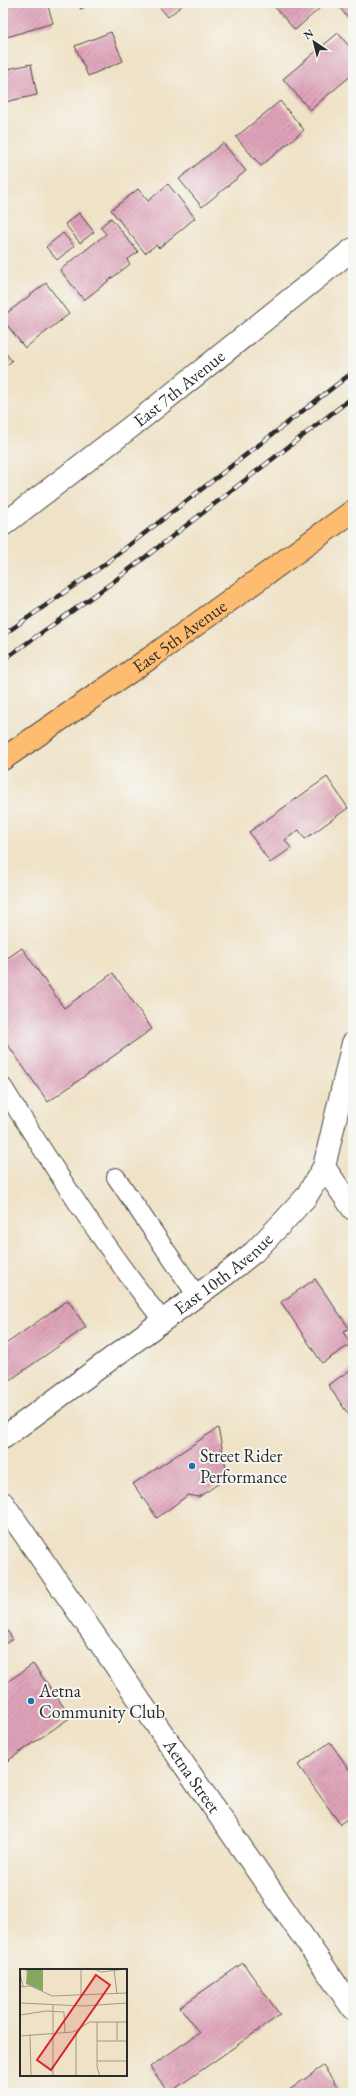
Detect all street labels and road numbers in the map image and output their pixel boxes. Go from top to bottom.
street label: East 7th Avenue [128,344,229,432]
street label: East 5th Avenue [128,594,231,678]
street label: East 10th Avenue [169,1228,277,1319]
street label: Aetna Street [158,1733,226,1818]

